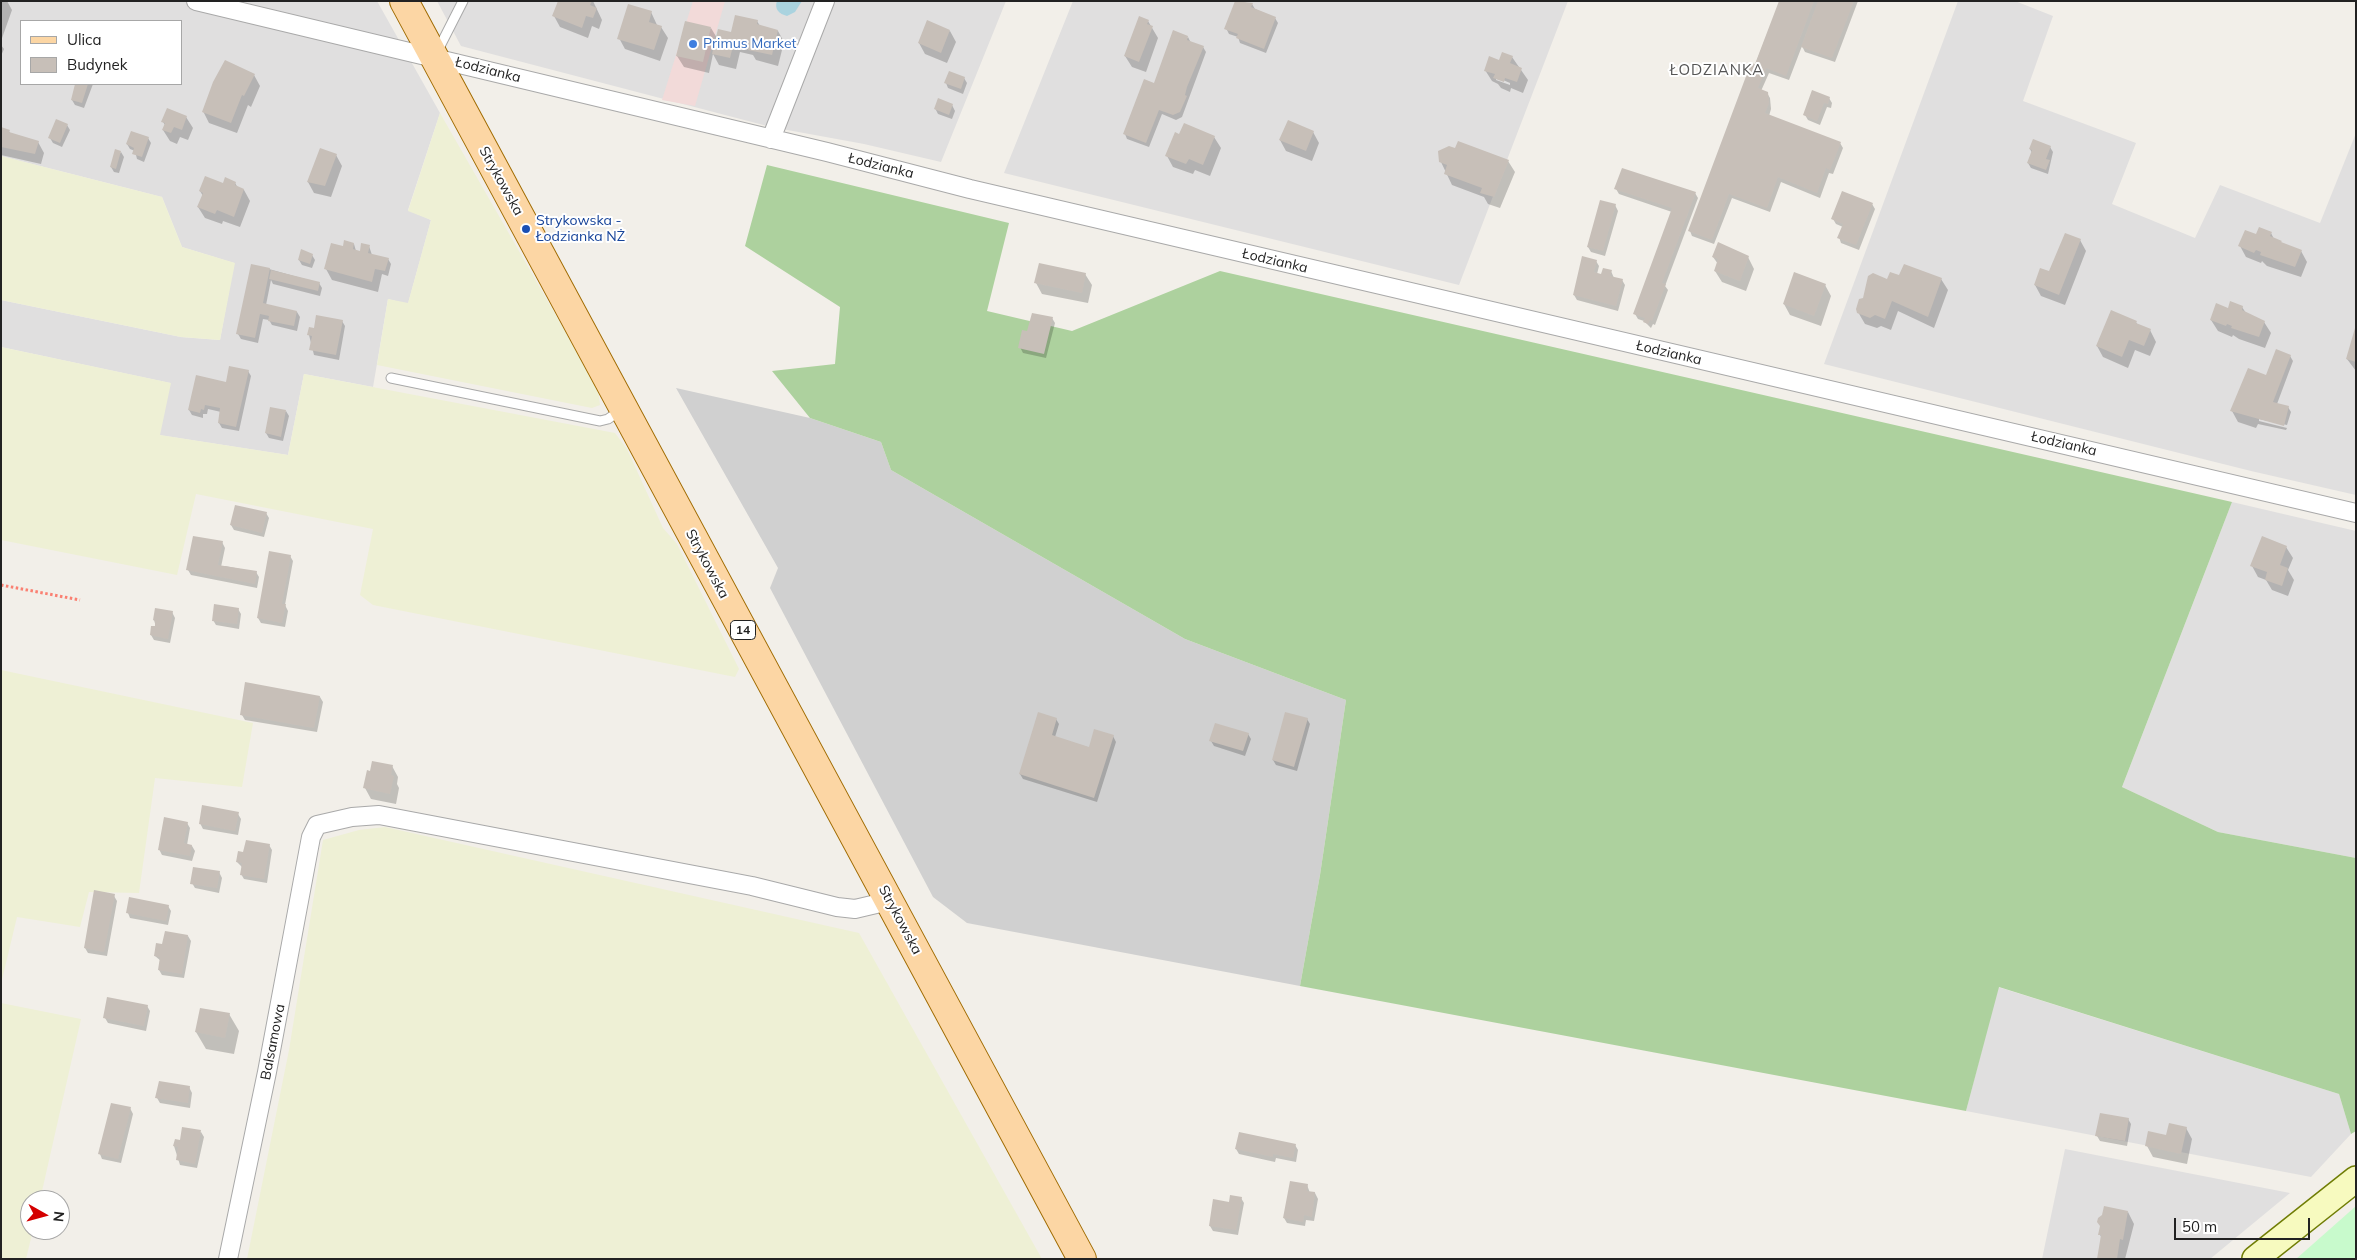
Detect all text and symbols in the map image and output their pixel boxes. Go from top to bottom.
legend [20,20,182,85]
text: Ulica [67,30,101,49]
place label: Primus Market [703,36,796,52]
marker: Primus Market [687,38,699,50]
street label: Łodzianka [454,54,522,86]
text: Budynek [67,55,128,74]
district label: ŁODZIANKA [1669,61,1765,79]
street label: Strykowska [475,144,527,218]
street label: Łodzianka [847,150,915,182]
place label: Strykowska - Łodzianka NŻ [536,213,625,246]
marker: Strykowska - Łodzianka NŻ [520,223,532,235]
street label: Łodzianka [1241,245,1309,277]
street label: Łodzianka [1635,337,1703,369]
street label: Łodzianka [2030,428,2098,460]
street label: Strykowska [682,527,732,601]
road number: 14 [730,620,756,640]
street label: Strykowska [875,883,925,957]
street label: Balsamowa [257,1003,289,1081]
north arrow [20,1190,70,1240]
scale bar [2177,1208,2313,1240]
text: N [49,1210,68,1223]
text: 50 m [2182,1217,2217,1236]

